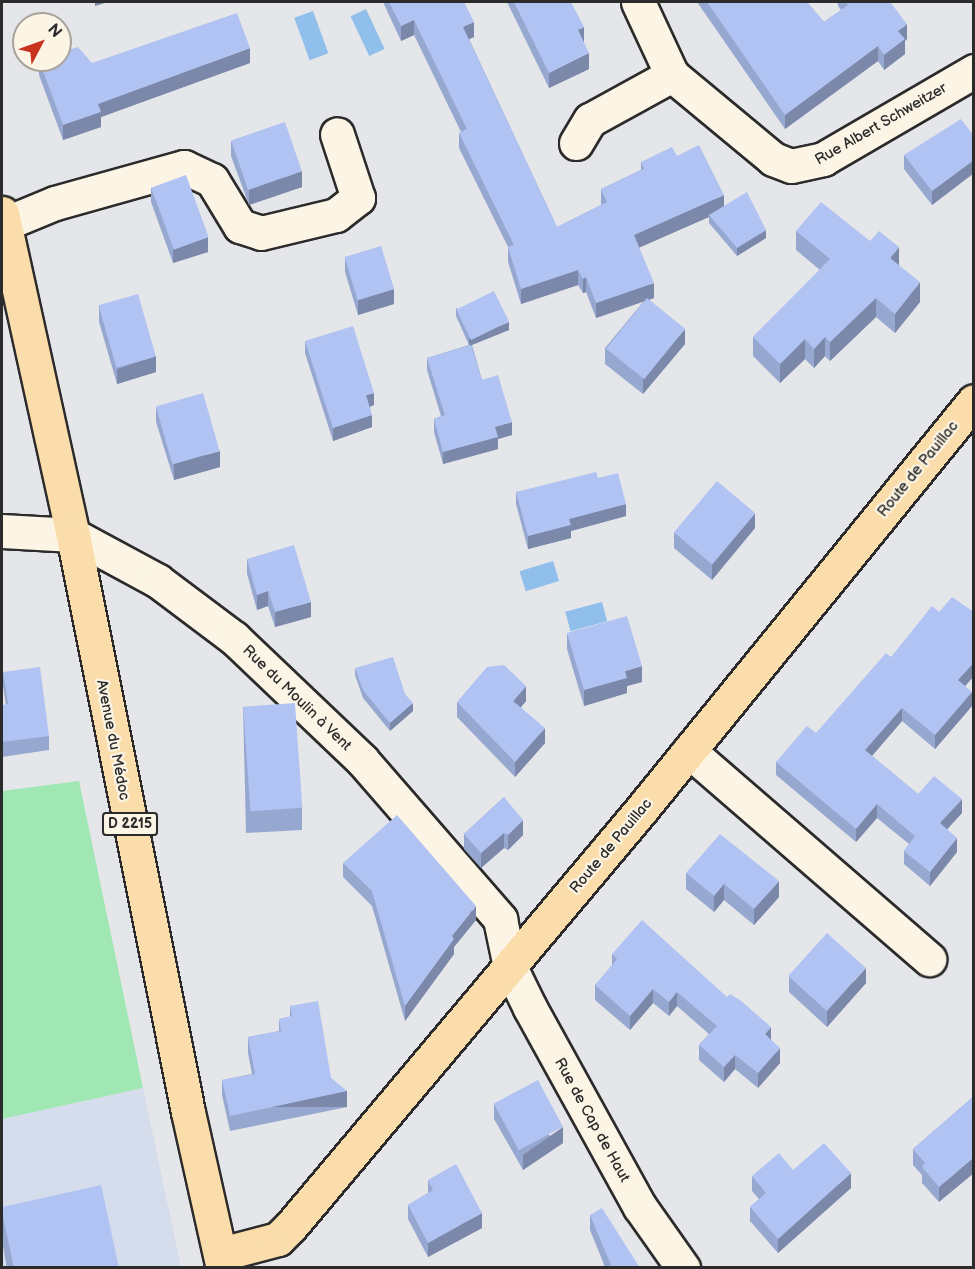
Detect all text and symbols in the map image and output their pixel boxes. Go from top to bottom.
north arrow [12,12,72,72]
text: N [43,20,66,42]
street label: Rue Albert Schweitzer [812,79,950,169]
street label: Route de Pauillac [874,417,962,521]
street label: Rue du Moulin à Vent [239,641,355,755]
street label: Avenue du Médoc [92,678,134,802]
street label: Route de Pauillac [566,795,656,897]
road number: D 2215 [102,813,158,835]
street label: Rue de Cap de Haut [550,1055,634,1185]

